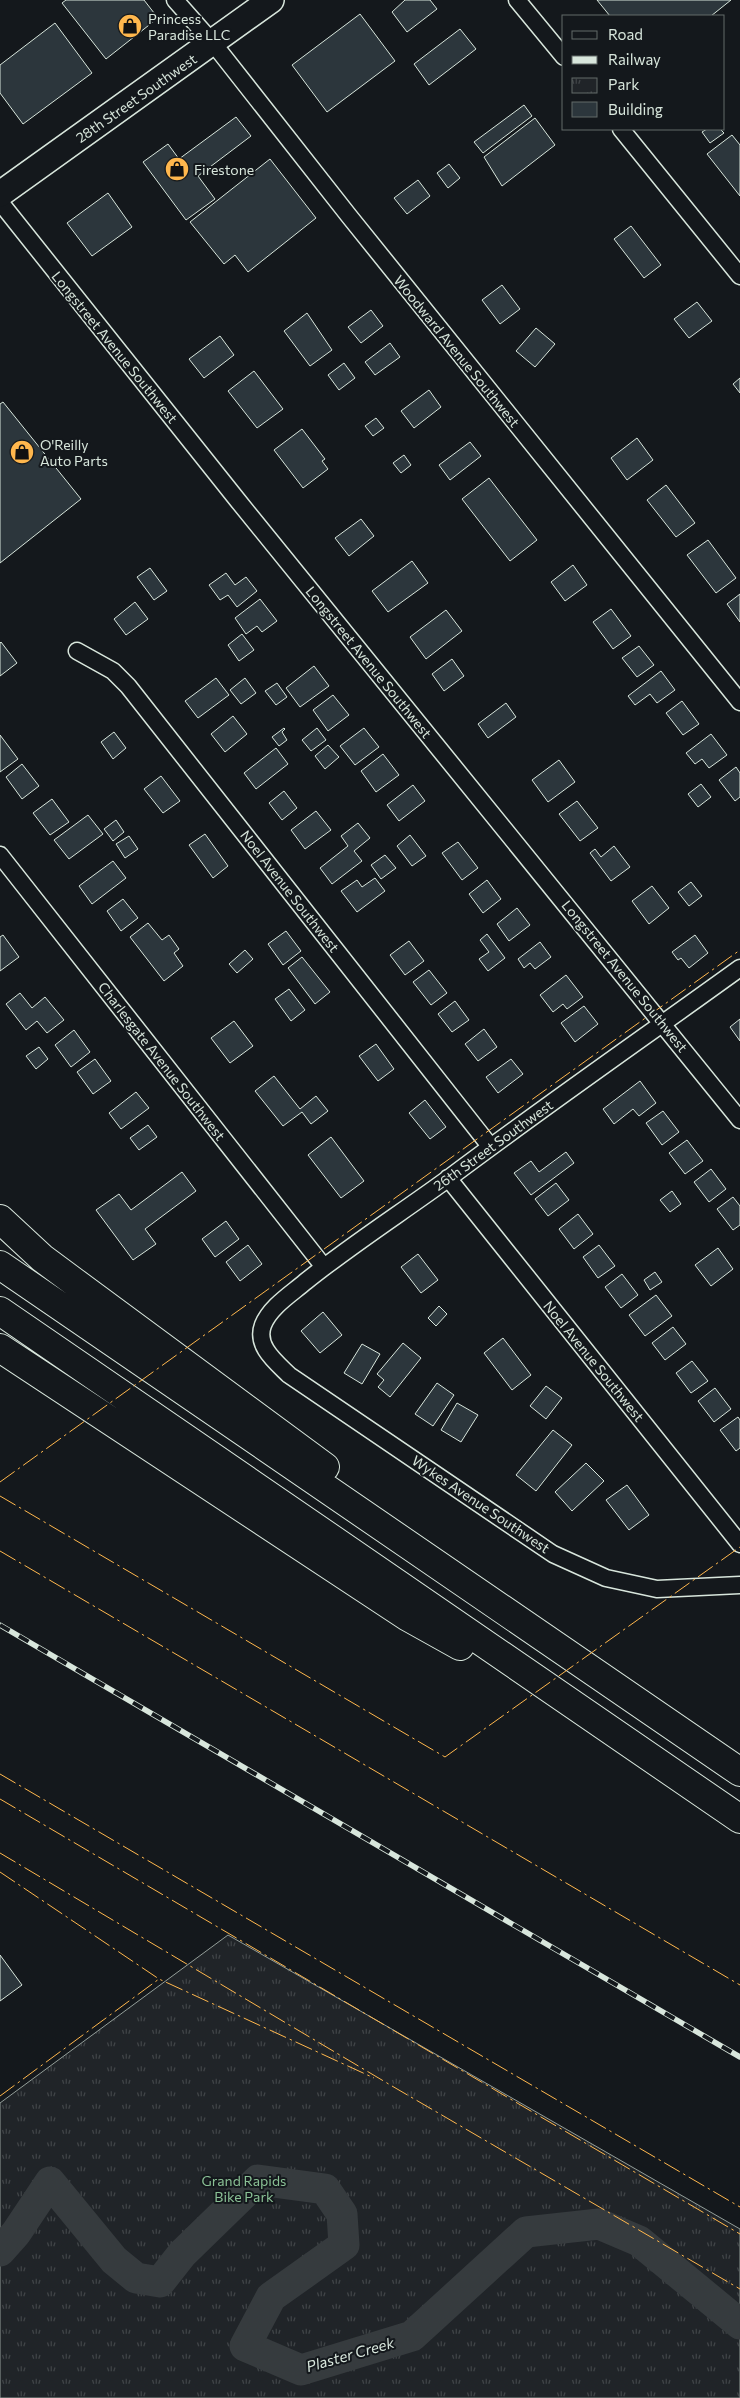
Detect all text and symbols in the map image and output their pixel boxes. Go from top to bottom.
place label: Princess Paradise LLC [148,10,230,43]
shop icon: Princess Paradise LLC [117,13,143,39]
legend [562,15,725,130]
text: Road [608,25,643,43]
street label: 28th Street Southwest [72,50,200,146]
text: Railway [608,50,661,68]
text: Park [608,75,639,93]
text: Building [608,100,663,118]
shop icon: Firestone [164,156,190,182]
place label: Firestone [194,161,254,178]
street label: Longstreet Avenue Southwest [49,268,182,426]
street label: Woodward Avenue Southwest [390,272,524,431]
place label: O'Reilly Auto Parts [40,436,108,469]
shop icon: O'Reilly Auto Parts [9,439,35,465]
street label: Longstreet Avenue Southwest [303,583,436,741]
street label: Noel Avenue Southwest [237,827,343,956]
street label: Longstreet Avenue Southwest [559,897,692,1055]
street label: Charlesgate Avenue Southwest [95,978,229,1144]
street label: 26th Street Southwest [430,1096,556,1194]
street label: Noel Avenue Southwest [540,1297,648,1425]
street label: Wykes Avenue Southwest [409,1452,553,1557]
park label: Grand Rapids Bike Park [202,2172,286,2205]
water label: Plaster Creek [304,2333,397,2375]

